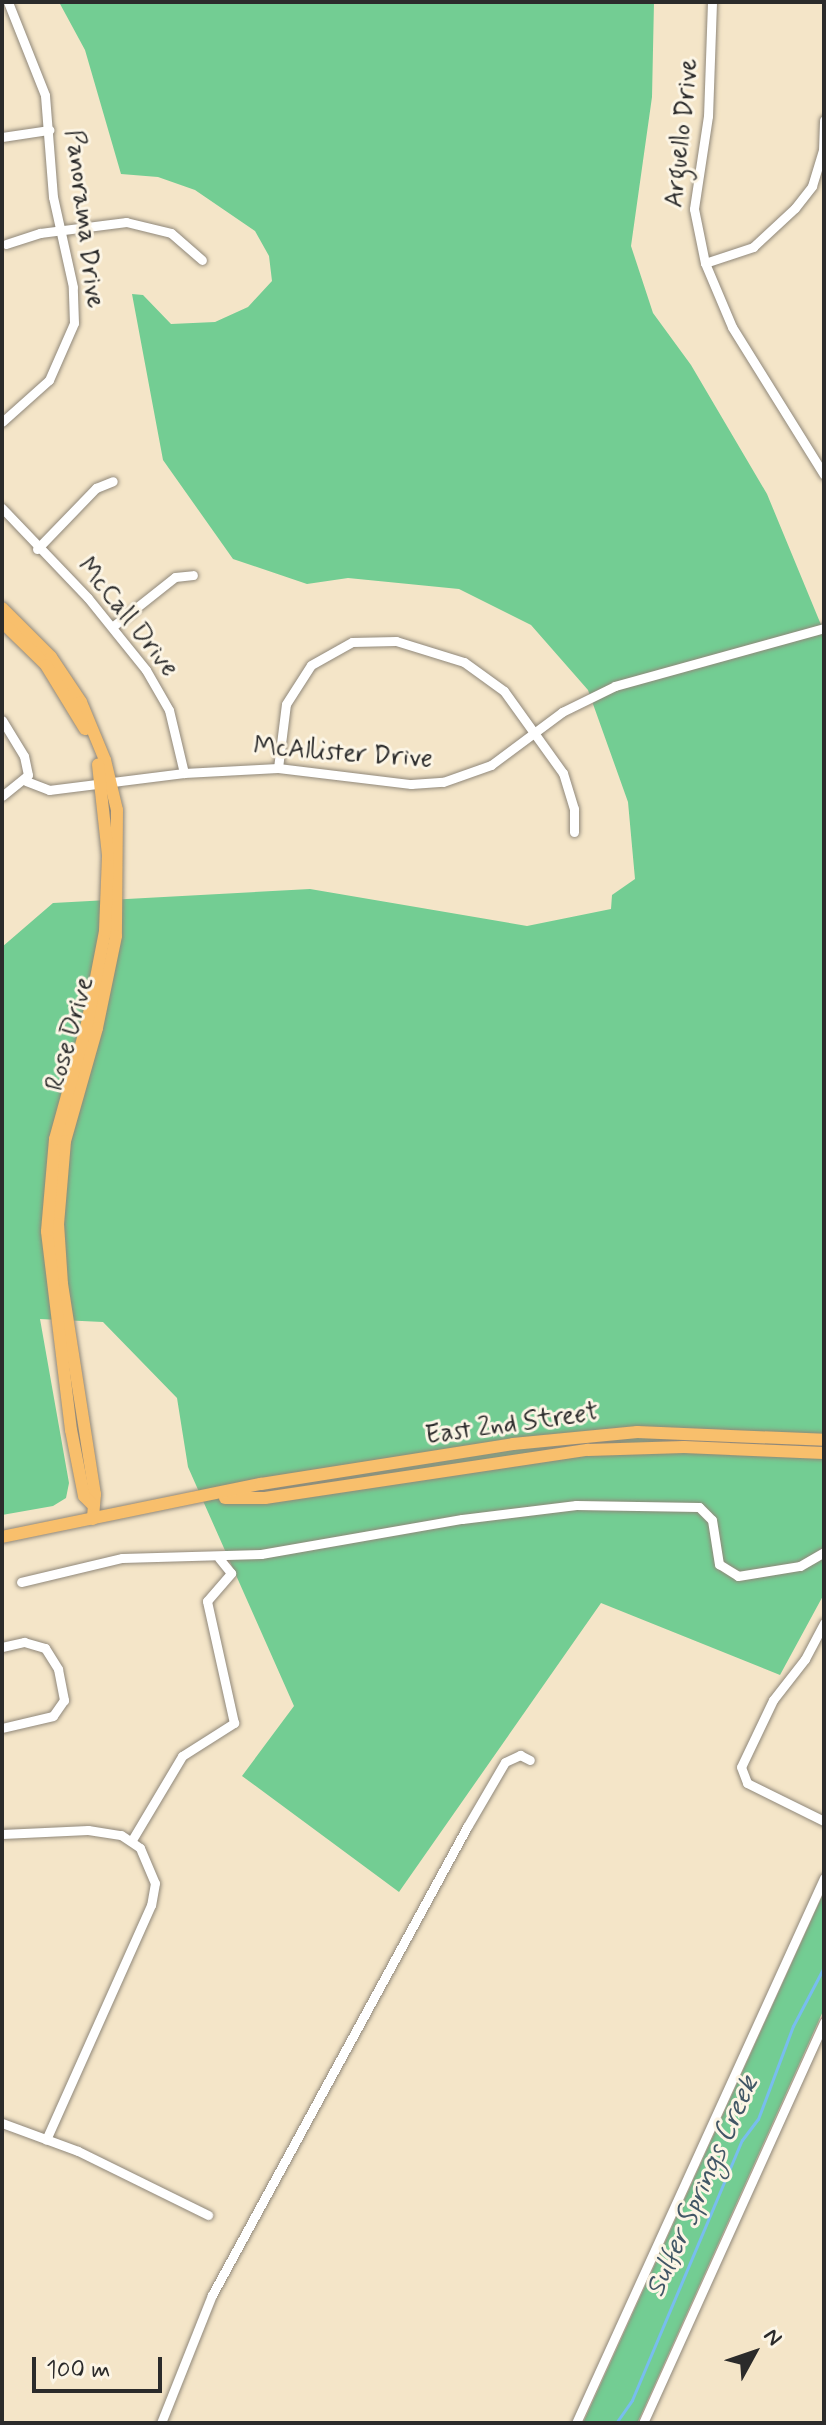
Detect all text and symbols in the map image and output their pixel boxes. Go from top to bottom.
street label: Arguello Drive [660,58,706,208]
street label: Panorama Drive [57,129,109,309]
street label: McCall Drive [70,553,184,683]
street label: McAllister Drive [253,732,433,776]
street label: Rose Drive [41,975,101,1093]
street label: East 2nd Street [424,1397,600,1453]
water label: Sulfer Springs Creek [639,2070,767,2304]
north arrow [714,2313,794,2393]
text: N [757,2323,788,2352]
scale bar [36,2341,166,2391]
text: 100 m [46,2355,110,2386]

